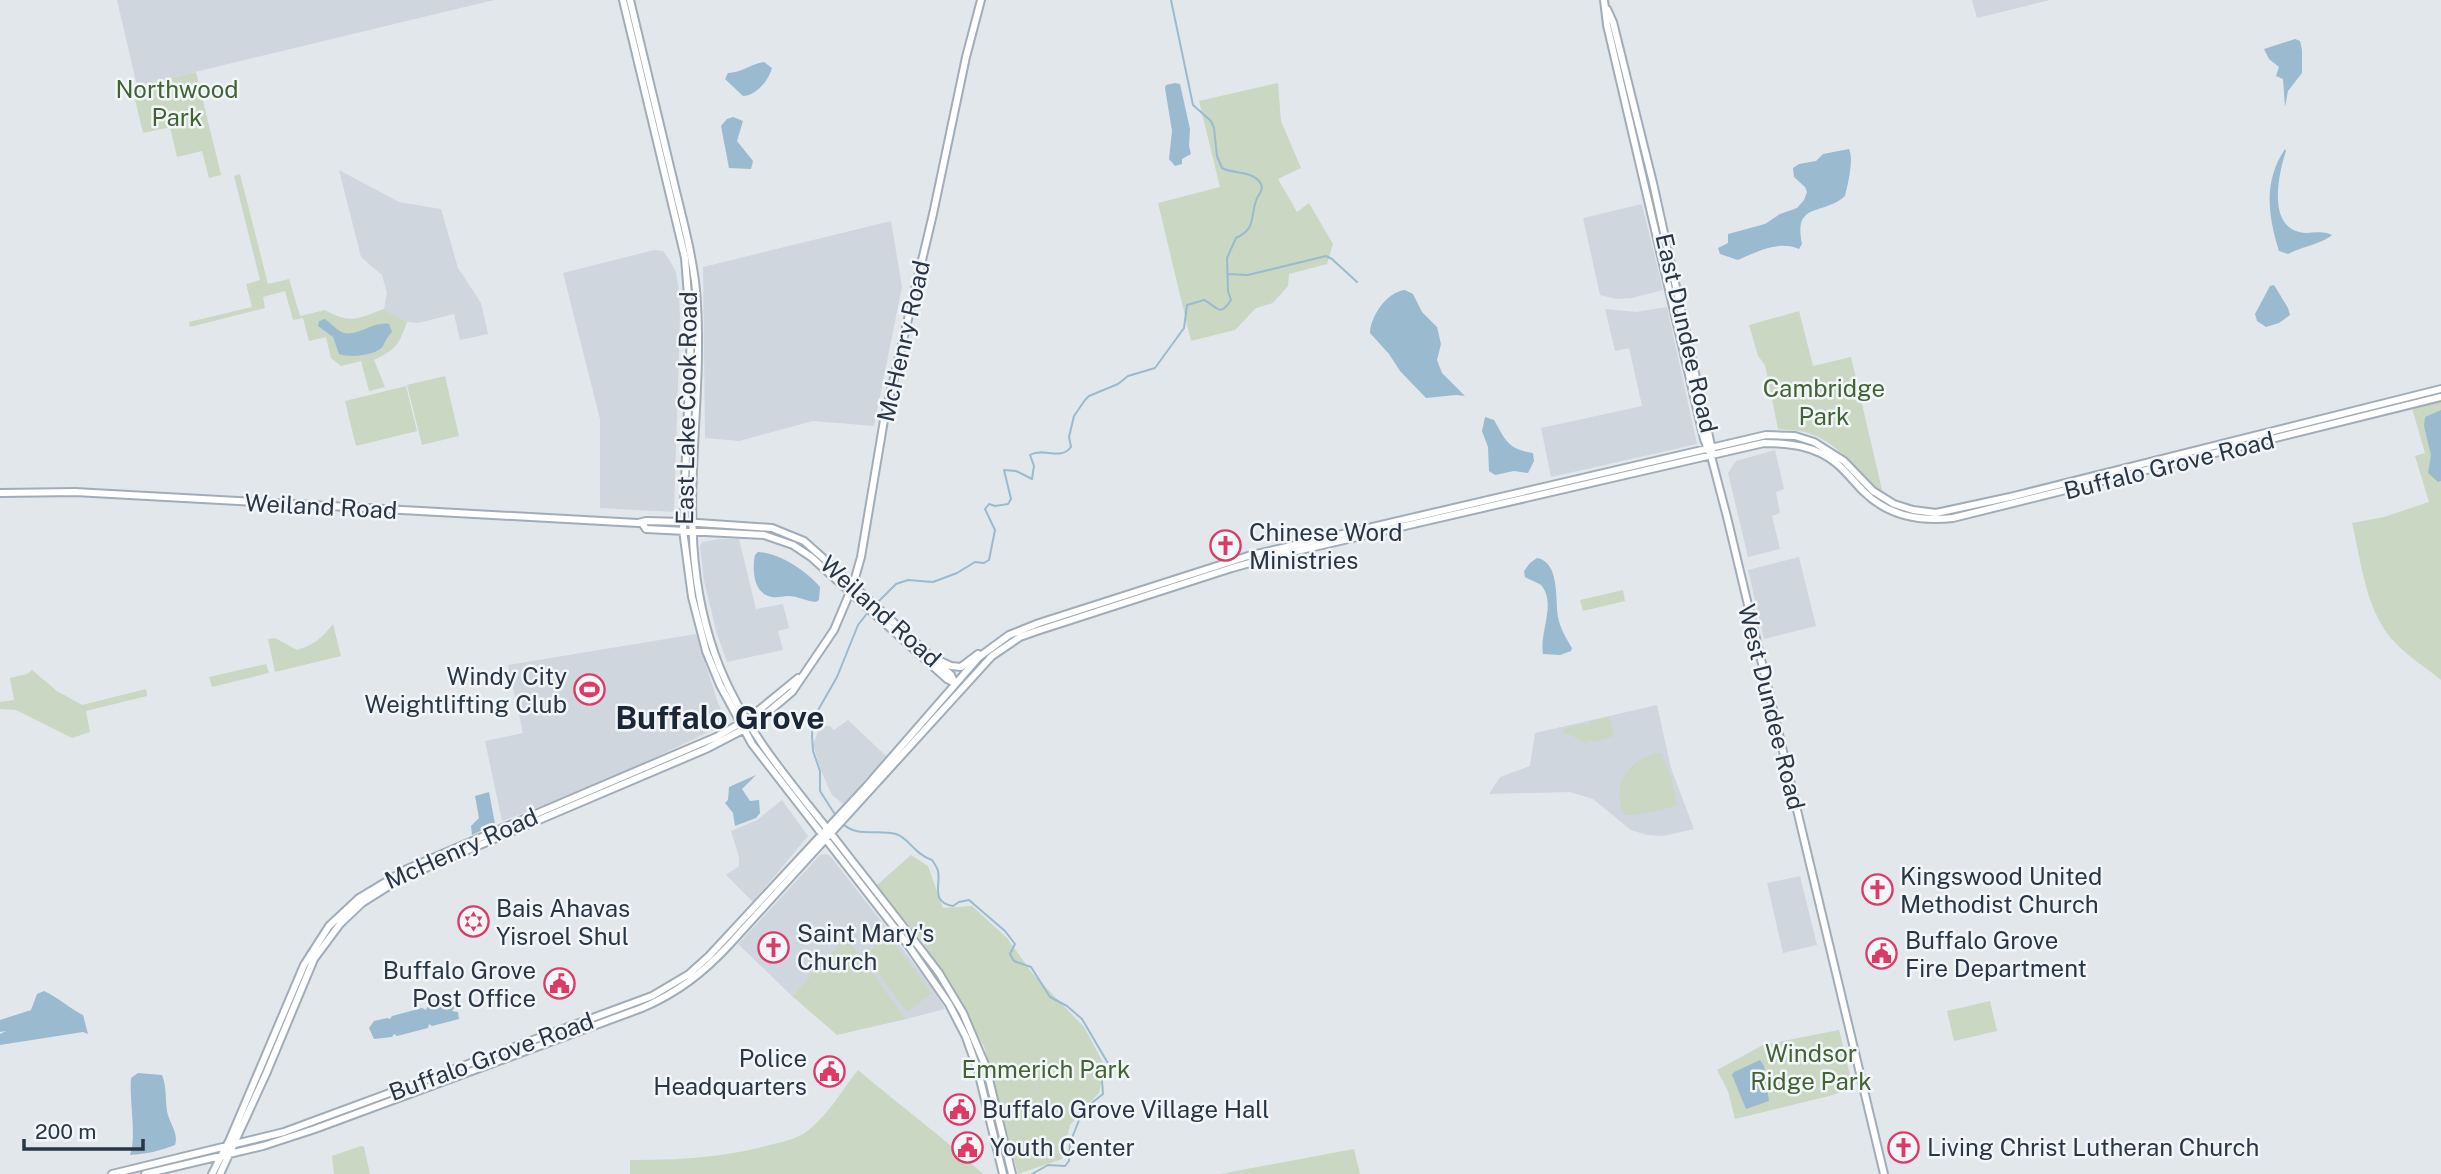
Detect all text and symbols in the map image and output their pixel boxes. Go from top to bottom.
park label: Northwood Park [115,75,239,131]
street label: East Dundee Road [1650,231,1724,435]
street label: McHenry Road [871,258,935,424]
street label: East Lake Cook Road [670,291,702,525]
park label: Cambridge Park [1763,374,1885,430]
street label: Buffalo Grove Road [2061,425,2277,505]
street label: Weiland Road [244,488,398,524]
place label: Chinese Word Ministries [1249,518,1403,574]
church icon: Chinese Word Ministries [1209,529,1243,563]
street label: Weiland Road [815,549,947,673]
street label: West Dundee Road [1733,601,1811,813]
place label: Windy City Weightlifting Club [364,662,567,718]
sports icon: Windy City Weightlifting Club [573,673,607,707]
district label: Buffalo Grove [615,699,825,736]
street label: McHenry Road [380,802,542,894]
place label: Kingswood United Methodist Church [1900,862,2102,918]
church icon: Kingswood United Methodist Church [1860,873,1894,907]
place label: Bais Ahavas Yisroel Shul [496,894,630,950]
synagogue icon: Bais Ahavas Yisroel Shul [456,905,490,939]
place label: Saint Mary's Church [797,919,934,975]
place label: Buffalo Grove Fire Department [1905,926,2087,982]
church icon: Saint Mary's Church [757,930,791,964]
public building icon: Buffalo Grove Fire Department [1865,937,1899,971]
place label: Buffalo Grove Post Office [383,956,536,1012]
public building icon: Buffalo Grove Post Office [542,967,576,1001]
street label: Buffalo Grove Road [385,1006,597,1106]
park label: Windsor Ridge Park [1750,1039,1872,1095]
place label: Police Headquarters [653,1044,807,1100]
public building icon: Police Headquarters [813,1055,847,1089]
park label: Emmerich Park [962,1055,1130,1083]
public building icon: Buffalo Grove Village Hall [942,1092,976,1126]
place label: Buffalo Grove Village Hall [982,1095,1270,1123]
scale bar [24,1108,144,1152]
text: 200 m [35,1119,96,1144]
public building icon: Youth Center [950,1130,984,1164]
church icon: Living Christ Lutheran Church [1887,1130,1921,1164]
place label: Youth Center [990,1133,1135,1161]
place label: Living Christ Lutheran Church [1927,1133,2259,1161]

